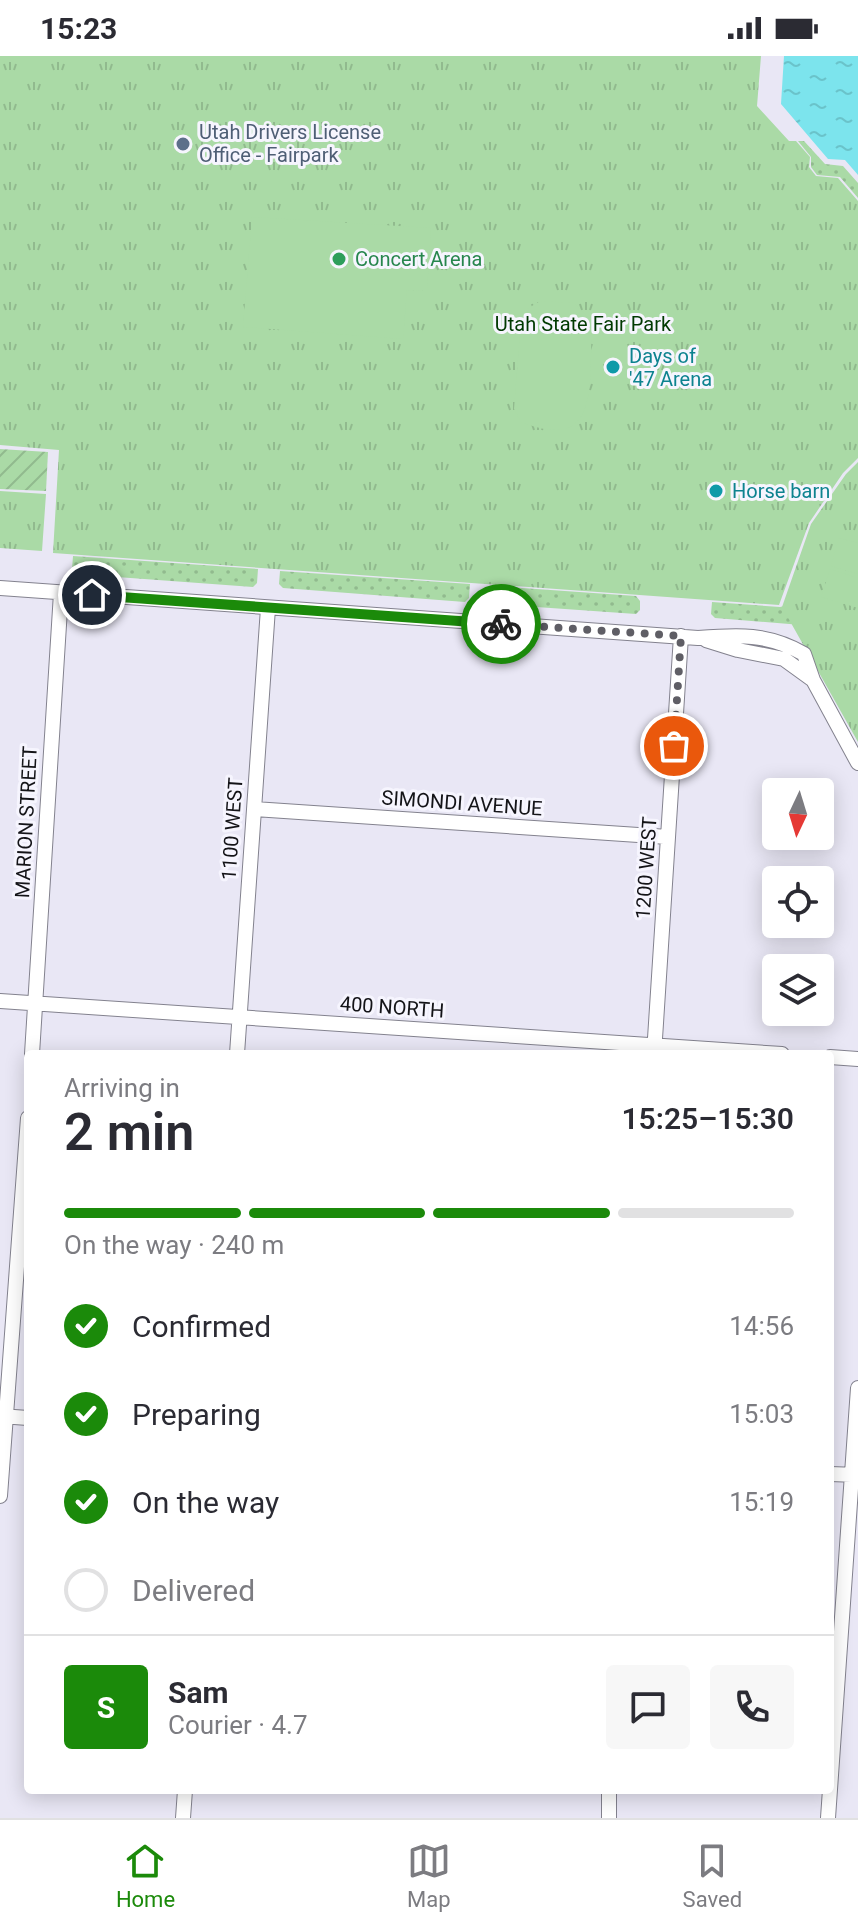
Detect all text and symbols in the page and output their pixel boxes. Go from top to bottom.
text: 15:23 [40,11,117,46]
place label: Utah Drivers License Office - Fairpark [199,120,381,167]
marker: Utah Drivers License Office - Fairpark [174,135,192,153]
place label: Concert Arena [355,247,482,271]
marker: Concert Arena [330,250,348,268]
park label: Utah State Fair Park [495,312,672,336]
place label: Days of '47 Arena [629,344,712,391]
marker: Days of '47 Arena [604,358,622,376]
place label: Horse barn [732,479,830,503]
marker: Horse barn [707,482,725,500]
pin [58,561,126,629]
icon: home [70,573,114,617]
courier [461,584,541,664]
icon: bike [479,602,523,646]
pin [640,712,708,780]
icon: bag [652,724,696,768]
street label: MARION STREET [10,745,42,899]
street label: 1100 WEST [216,777,248,881]
north arrow [762,778,834,850]
map controls [762,778,834,1026]
street label: SIMONDI AVENUE [381,785,543,821]
street label: 1200 WEST [630,816,662,920]
button: locate [762,866,834,938]
button: layers [762,954,834,1026]
street label: 400 NORTH [339,991,445,1023]
text: Arriving in [64,1073,180,1103]
text: 15:25–15:30 [621,1101,794,1136]
text: 2 min [64,1102,194,1163]
text: On the way · 240 m [64,1230,284,1260]
icon: check [64,1304,108,1348]
text: Confirmed [132,1309,271,1344]
text: 14:56 [729,1311,794,1341]
icon: check [64,1392,108,1436]
text: Preparing [132,1397,261,1432]
text: 15:03 [729,1399,794,1429]
icon: check [64,1480,108,1524]
text: On the way [132,1485,279,1520]
text: 15:19 [729,1487,794,1517]
text: Delivered [132,1573,255,1608]
button: chat [606,1665,690,1749]
button: phone [710,1665,794,1749]
text: Sam [168,1675,229,1710]
text: S [97,1690,115,1725]
text: Courier · 4.7 [168,1710,308,1740]
tab: Home [116,1839,175,1912]
tab: Map [407,1839,451,1912]
tab: Saved [683,1839,742,1912]

